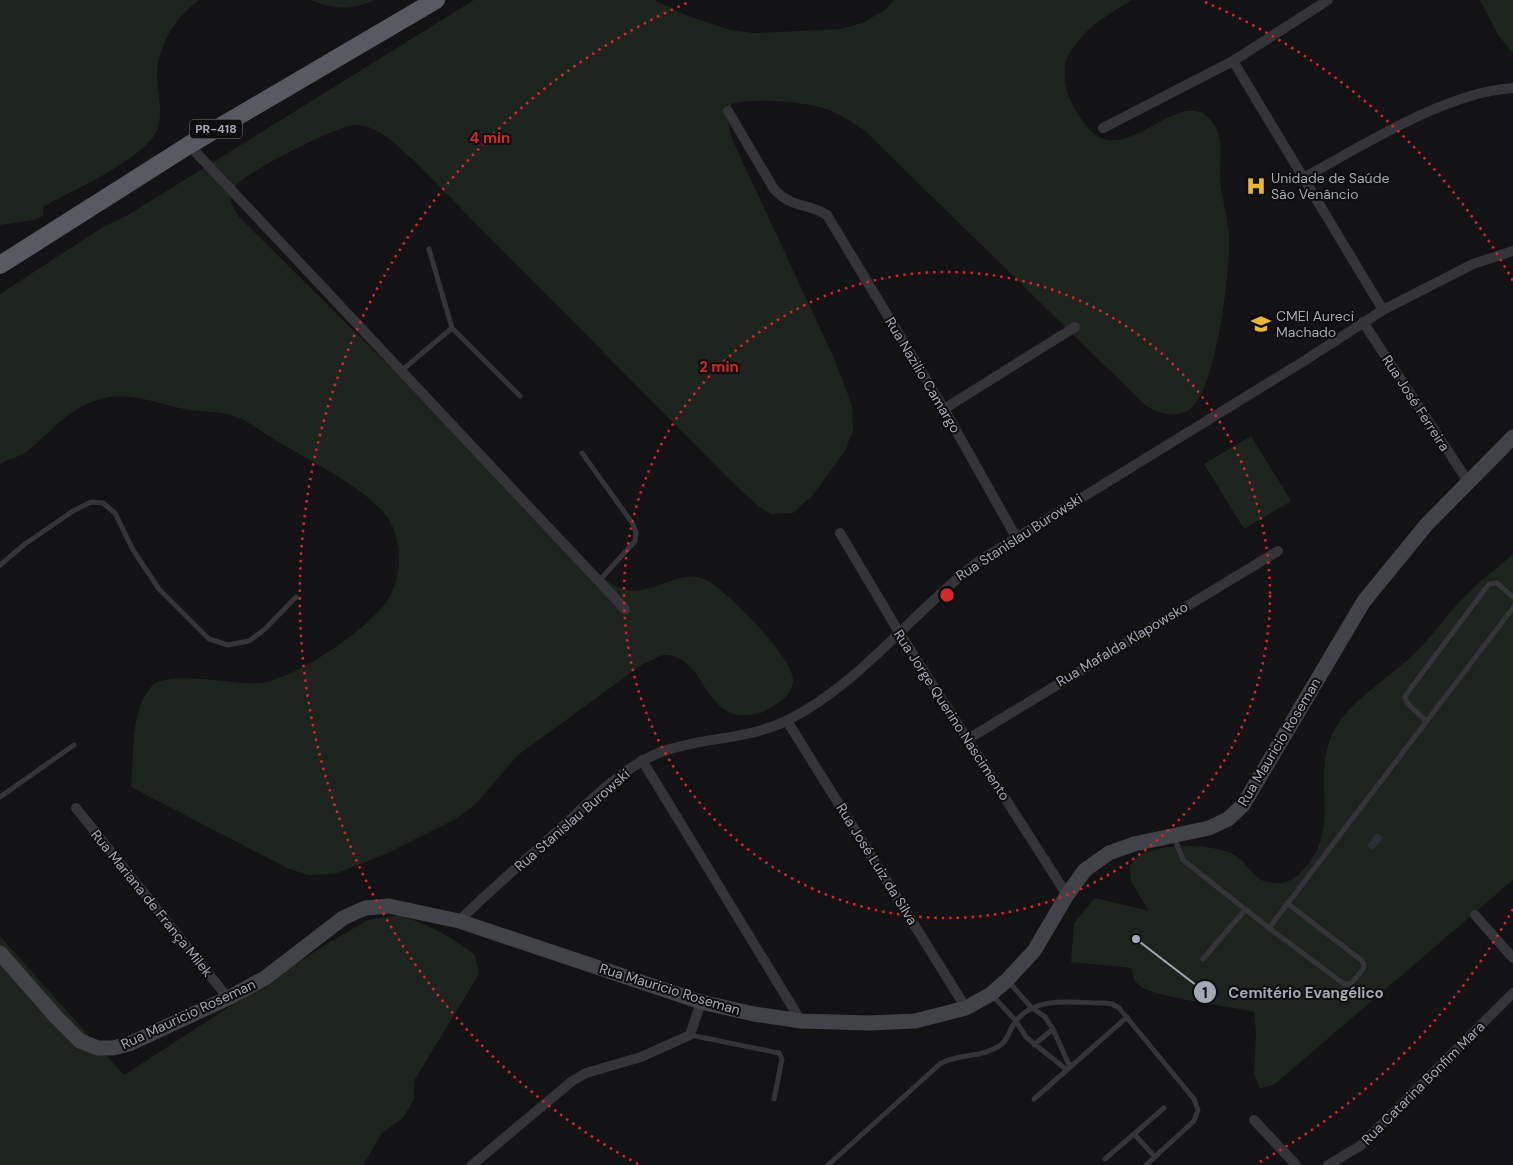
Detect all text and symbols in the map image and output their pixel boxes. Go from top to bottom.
road number: PR-418 [190,120,242,138]
text: 4 min [470,128,510,148]
place label: Unidade de Saúde São Venâncio [1271,169,1389,203]
hospital icon: Unidade de Saúde São Venâncio [1245,175,1267,197]
place label: CMEI Aureci Machado [1276,307,1354,341]
school or university icon: CMEI Aureci Machado [1250,313,1272,335]
street label: Rua Nazilio Camargo [881,314,965,436]
street label: Rua José Ferreira [1378,352,1454,454]
text: 2 min [699,357,739,377]
street label: Rua Stanislau Burowski [952,489,1086,585]
centre of rings [938,586,956,604]
street label: Rua Mafalda Klapowsko [1053,597,1191,691]
street label: Rua Jorge Querino Nascimento [890,626,1014,804]
street label: Rua Mauricio Roseman [1234,675,1324,809]
street label: Rua Stanislau Burowski [510,765,634,875]
street label: Rua José Luiz da Silva [832,800,922,928]
street label: Rua Mariana de França Milek [87,826,217,980]
street label: Rua Mauricio Roseman [597,959,743,1019]
street label: Rua Mauricio Roseman [118,975,258,1053]
callout: Cemitério Evangélico [1193,977,1393,1007]
text: 1 [1202,983,1208,1003]
text: Cemitério Evangélico [1228,983,1384,1003]
street label: Rua Catarina Bonfim Mara [1358,1018,1488,1148]

